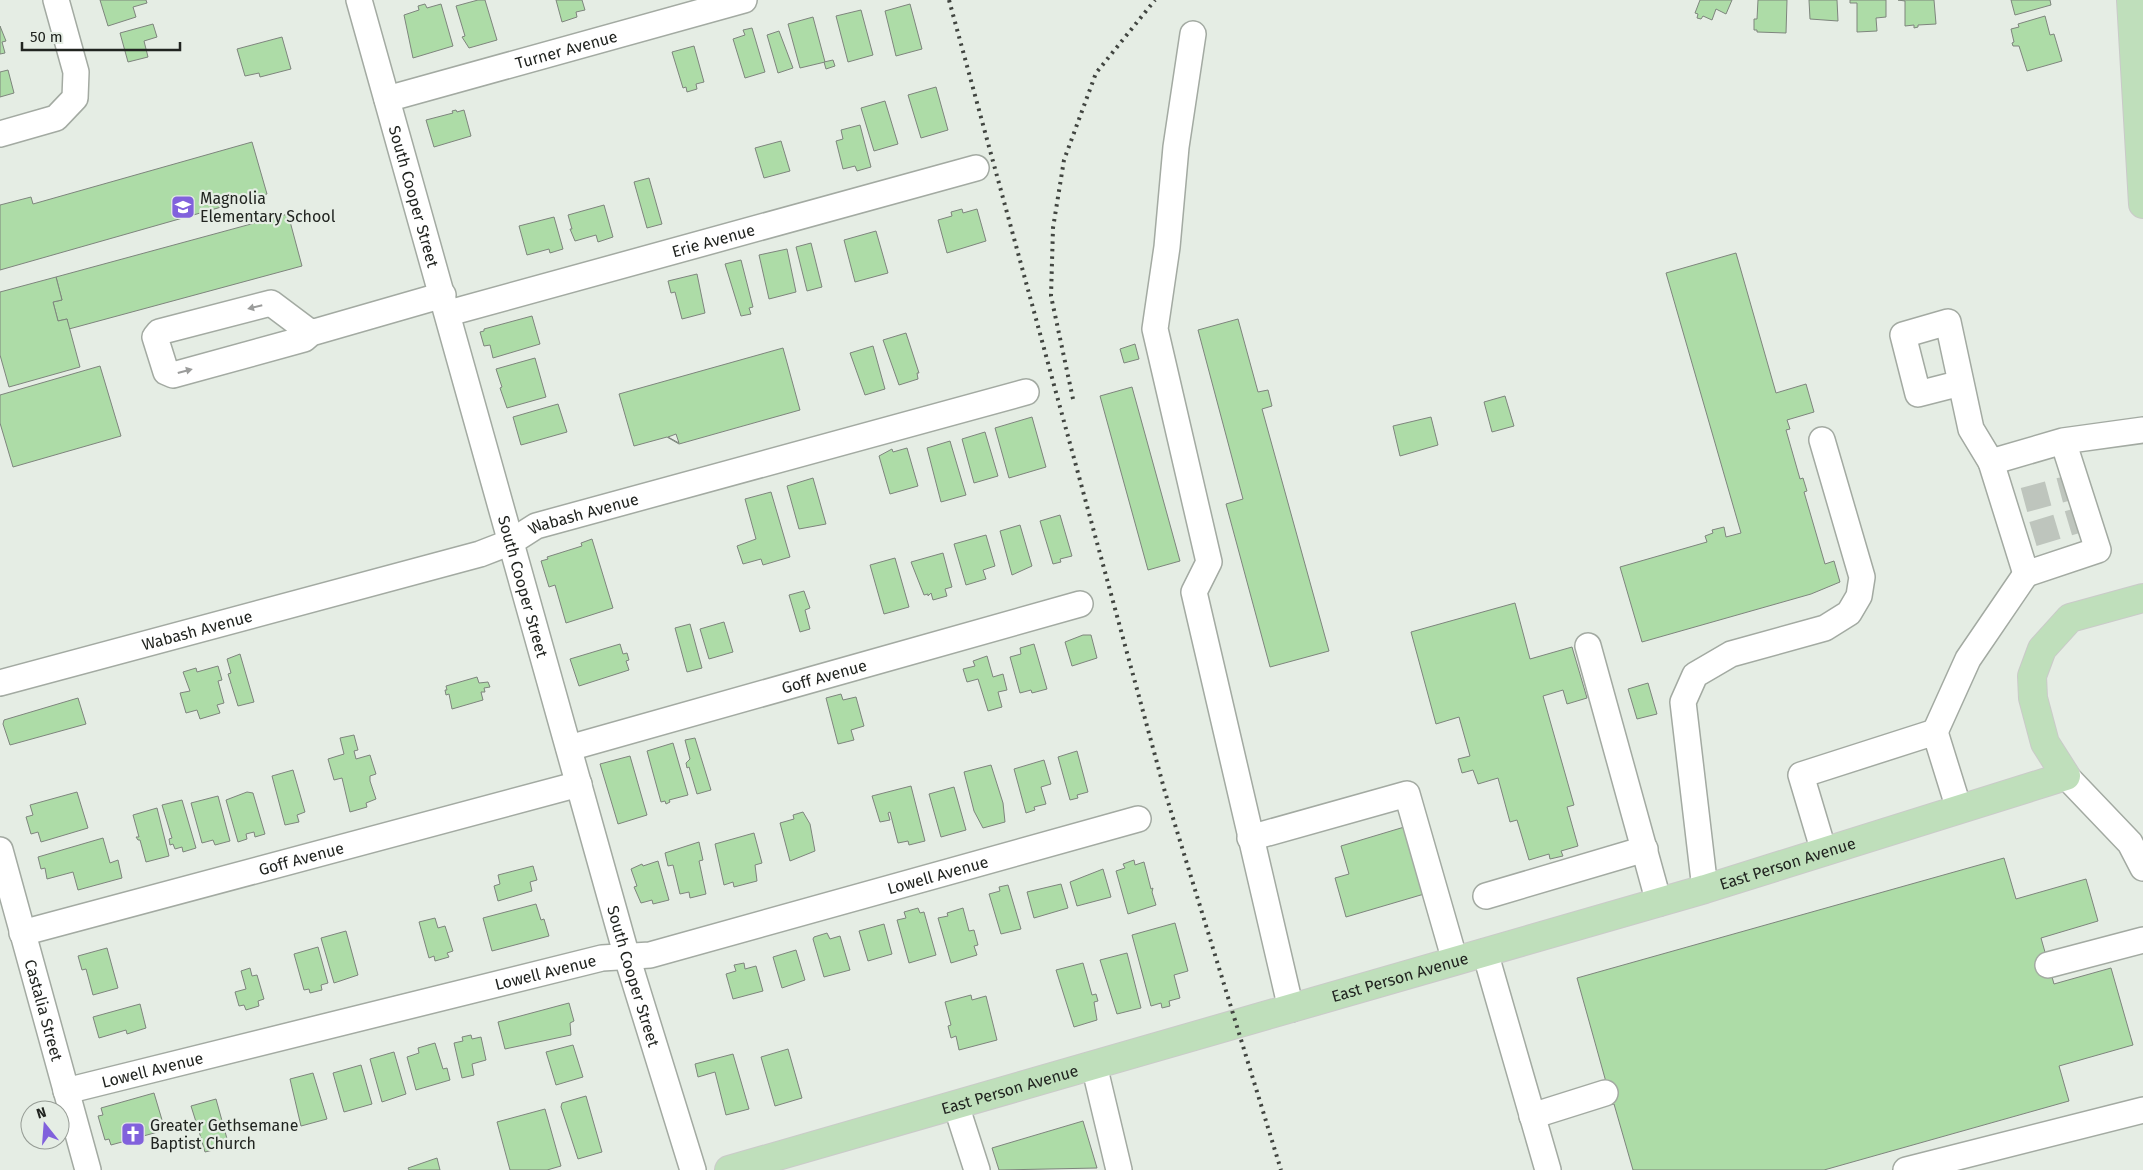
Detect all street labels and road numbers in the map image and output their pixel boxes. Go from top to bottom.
street label: Turner Avenue [513,26,619,72]
street label: South Cooper Street [385,123,443,270]
street label: Erie Avenue [670,220,757,261]
street label: Wabash Avenue [524,489,641,538]
street label: South Cooper Street [494,513,552,660]
street label: Wabash Avenue [140,606,254,654]
street label: Goff Avenue [779,655,869,697]
street label: East Person Avenue [1717,833,1858,893]
street label: Goff Avenue [256,838,346,879]
street label: Lowell Avenue [885,852,990,898]
street label: South Cooper Street [604,903,664,1049]
street label: East Person Avenue [1329,948,1470,1006]
street label: Lowell Avenue [493,950,598,994]
street label: Castalia Street [21,957,67,1063]
street label: Lowell Avenue [100,1048,205,1091]
street label: East Person Avenue [939,1060,1080,1118]

